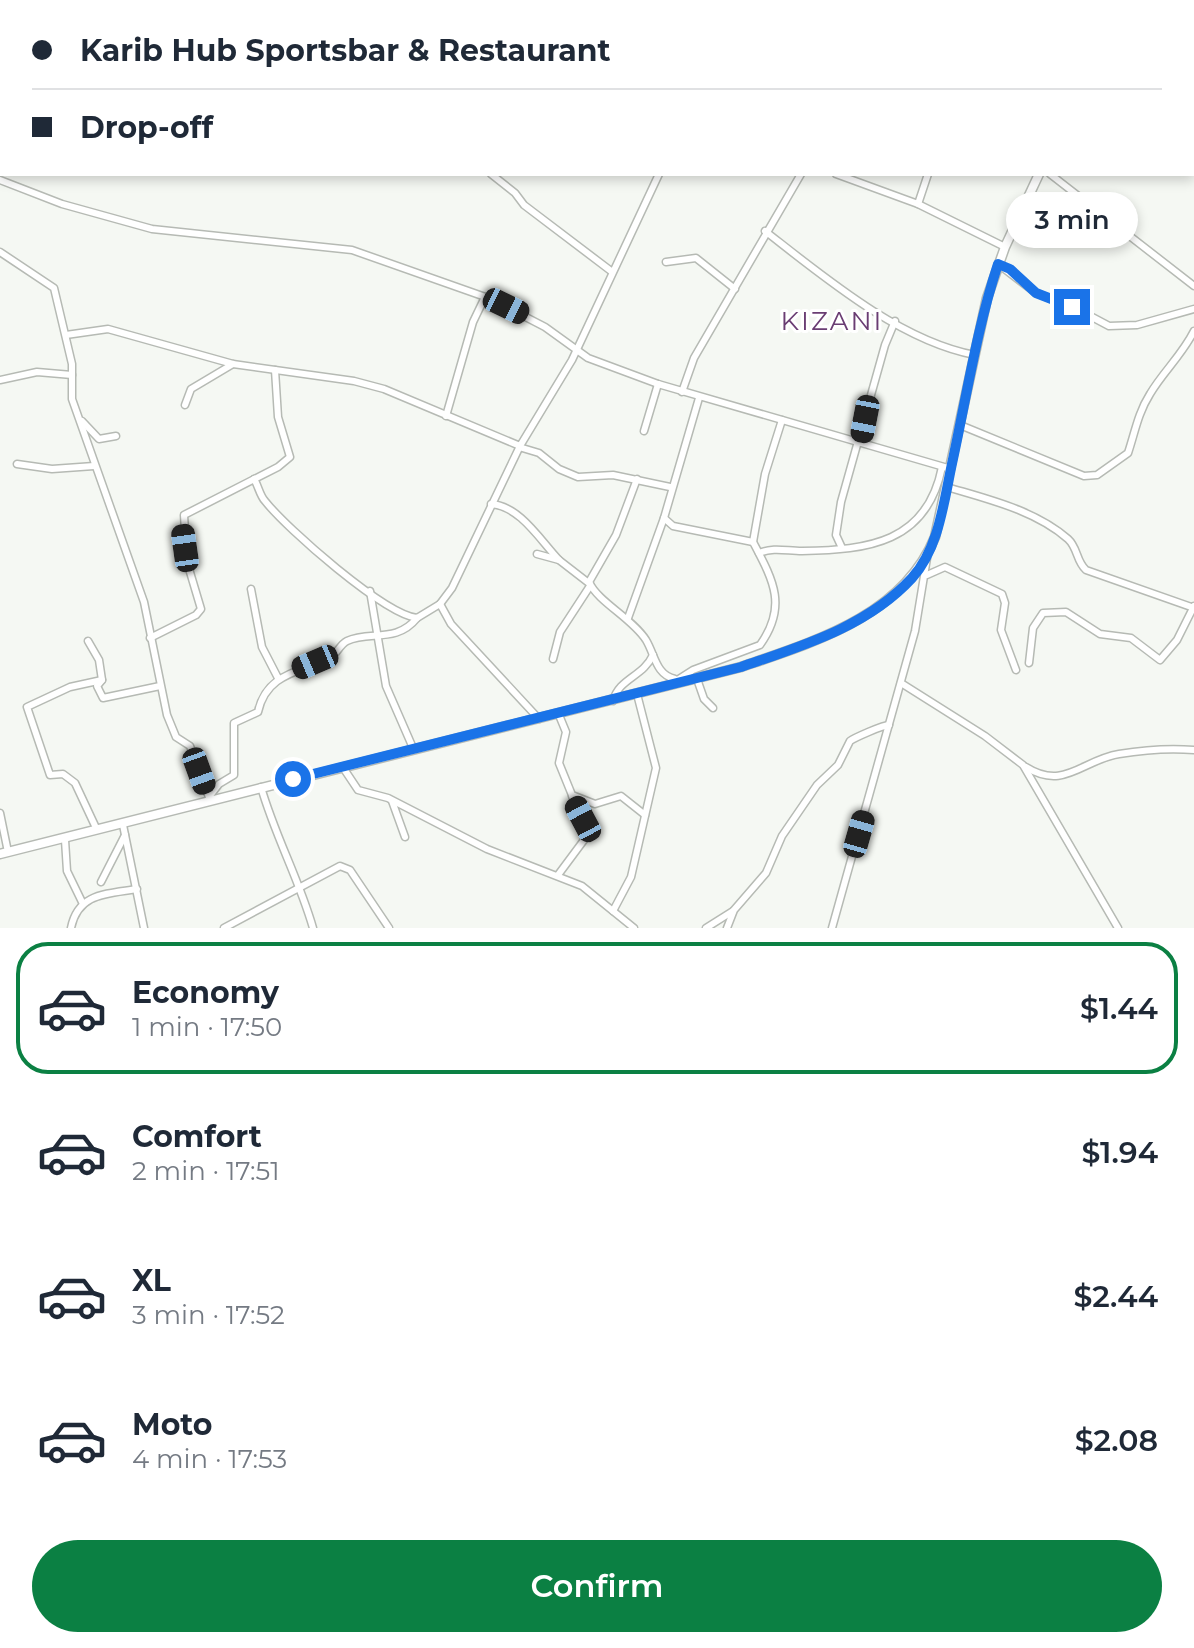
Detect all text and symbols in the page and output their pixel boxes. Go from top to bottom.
text: Karib Hub Sportsbar & Restaurant [80,32,611,69]
text: Drop-off [80,109,213,146]
callout: 3 min [1006,191,1138,247]
text: 3 min [1034,204,1110,236]
car [479,285,533,327]
route end [1054,289,1090,325]
district label: KIZANI [781,305,883,337]
car [849,393,881,445]
car [170,523,200,573]
car [288,642,342,682]
car [180,744,218,798]
route start [275,761,311,797]
car [561,792,605,846]
car [841,808,877,860]
icon: car [36,972,108,1044]
text: Economy [132,974,279,1011]
text: $1.44 [1080,990,1158,1027]
text: 1 min · 17:50 [132,1011,282,1043]
icon: car [36,1116,108,1188]
text: Comfort [132,1118,262,1155]
text: $1.94 [1082,1134,1158,1171]
text: 2 min · 17:51 [132,1155,280,1187]
icon: car [36,1260,108,1332]
text: XL [132,1262,171,1299]
text: $2.44 [1073,1278,1158,1315]
text: 3 min · 17:52 [132,1299,285,1331]
icon: car [36,1404,108,1476]
text: Moto [132,1406,213,1443]
text: $2.08 [1075,1422,1158,1459]
text: 4 min · 17:53 [132,1443,287,1475]
button: Confirm [32,1540,1162,1632]

